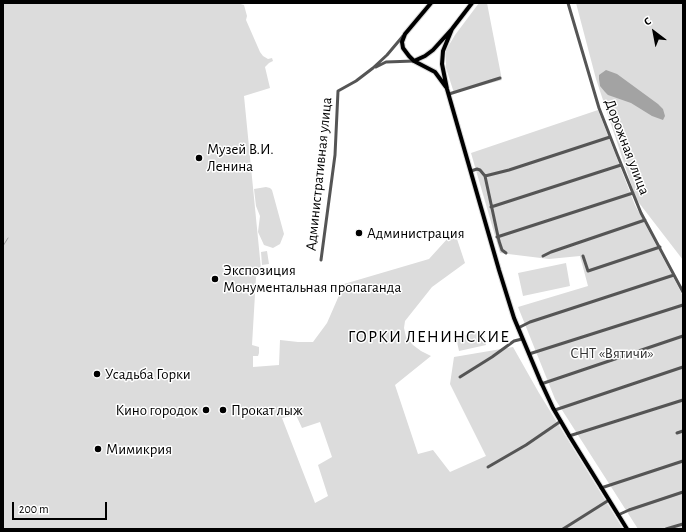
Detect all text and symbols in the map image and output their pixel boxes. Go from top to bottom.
north arrow [634,12,674,52]
text: С [642,15,653,28]
street label: Административная улица [302,96,336,252]
street label: Дорожная улица [600,97,654,197]
place label: Музей В.И. Ленина [207,140,274,175]
marker: Музей В.И. Ленина [194,153,204,163]
place label: Администрация [367,224,464,242]
marker: Администрация [354,228,364,238]
place label: Экспозиция Монументальная пропаганда [223,261,401,296]
marker: Экспозиция Монументальная пропаганда [210,274,220,284]
district label: ГОРКИ ЛЕНИНСКИЕ [348,327,510,347]
park label: СНТ «Вятичи» [570,344,654,362]
place label: Усадьба Горки [105,365,191,383]
marker: Усадьба Горки [92,369,102,379]
place label: Кино городок [115,401,198,419]
place label: Прокат лыж [231,401,303,419]
marker: Кино городок [201,405,211,415]
marker: Прокат лыж [218,405,228,415]
place label: Мимикрия [106,440,172,458]
marker: Мимикрия [93,444,103,454]
scale bar [14,494,109,520]
text: 200 m [19,503,49,515]

